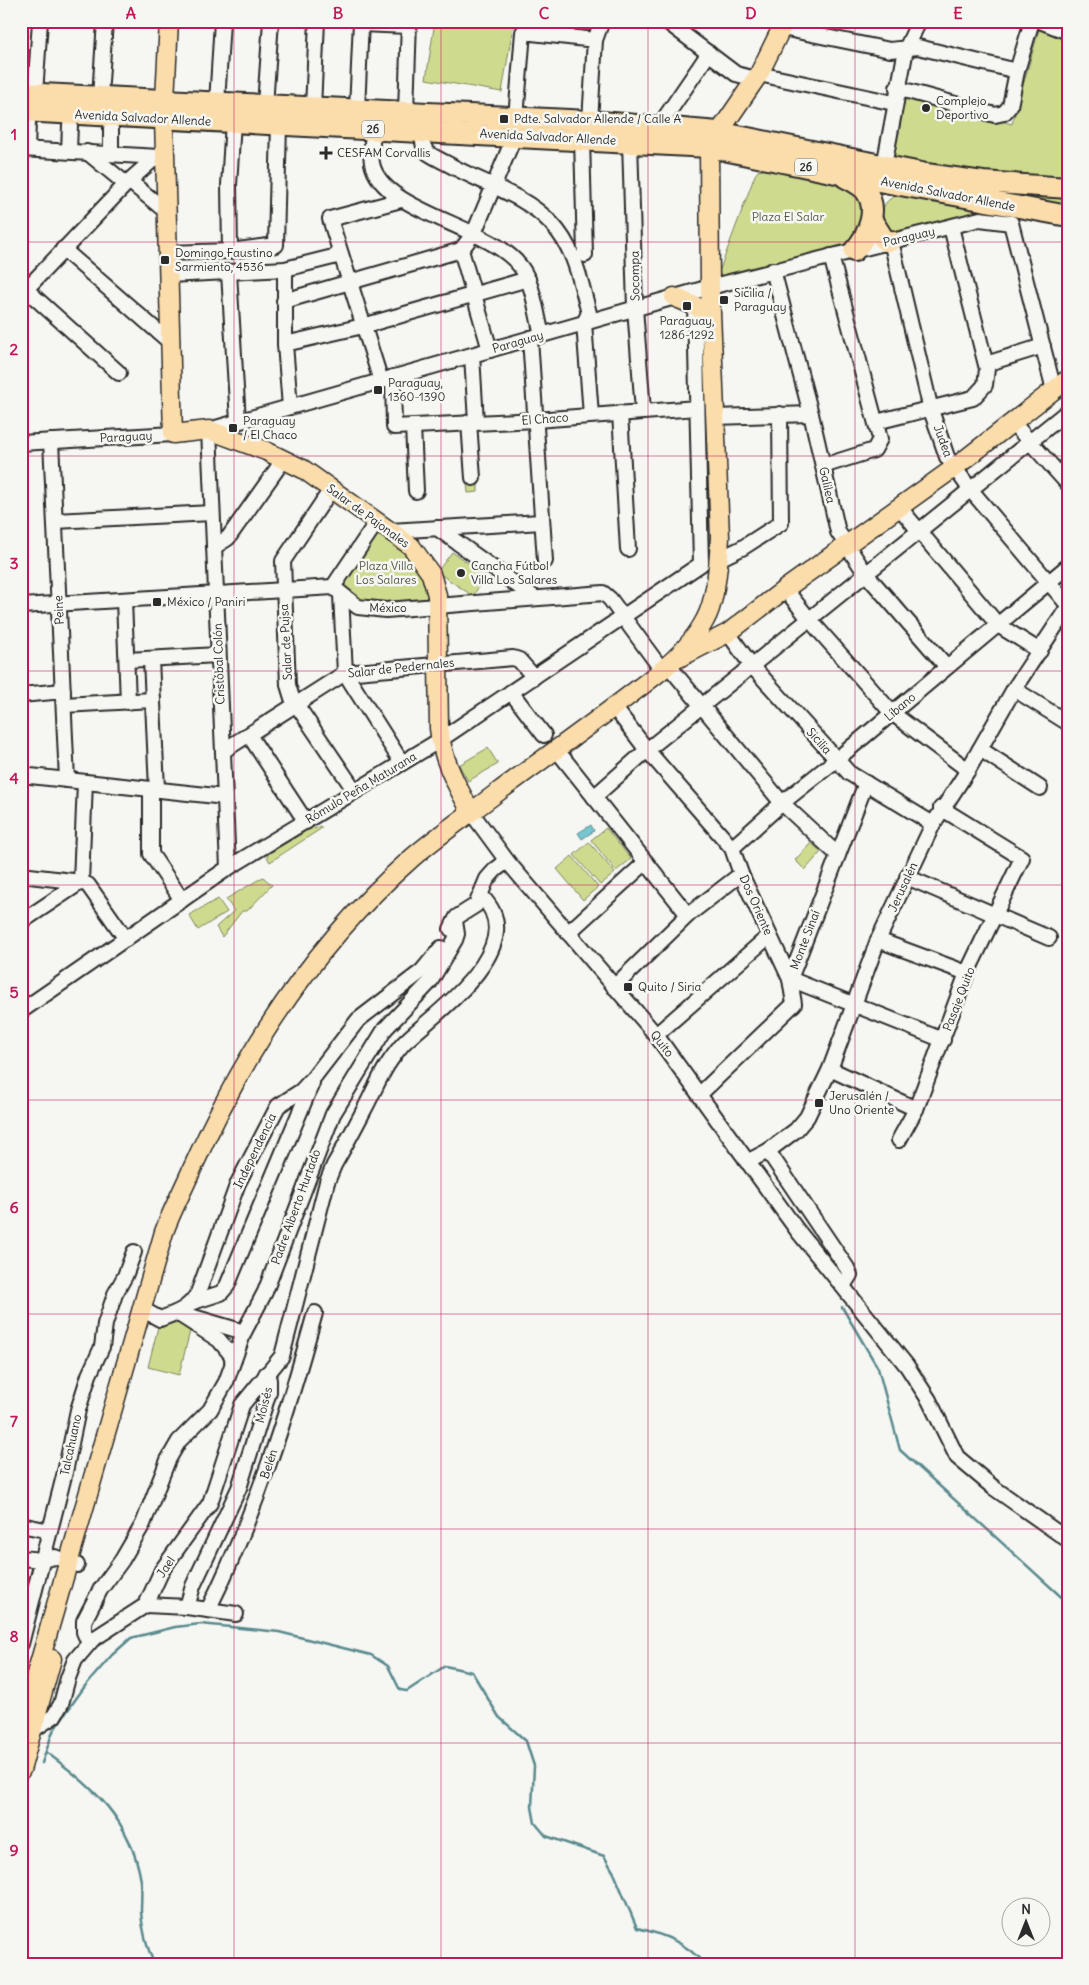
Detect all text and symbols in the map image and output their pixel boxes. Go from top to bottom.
text: A [126,3,136,23]
text: B [333,3,344,23]
text: C [539,3,550,23]
text: D [745,3,757,23]
text: E [953,3,963,23]
place label: Complejo Deportivo [936,93,989,122]
marker: Complejo Deportivo [920,102,932,114]
street label: Avenida Salvador Allende [74,106,212,129]
place label: Pdte. Salvador Allende / Calle A [514,111,681,126]
marker: Pdte. Salvador Allende / Calle A [498,113,510,125]
road number: 26 [362,120,384,138]
text: 1 [11,124,17,144]
street label: Avenida Salvador Allende [479,125,617,148]
place label: CESFAM Corvallis [337,145,431,160]
marker: CESFAM Corvallis [319,146,333,160]
road number: 26 [795,158,817,176]
street label: Avenida Salvador Allende [880,173,1017,214]
park label: Plaza El Salar [752,209,824,224]
street label: Paraguay [882,223,936,250]
place label: Domingo Faustino Sarmiento, 4536 [175,245,273,274]
street label: Socompa [627,251,642,301]
marker: Domingo Faustino Sarmiento, 4536 [159,254,171,266]
place label: Sicilia / Paraguay [734,285,787,314]
marker: Sicilia / Paraguay [718,294,730,306]
marker: Paraguay, 1286-1292 [681,300,693,312]
place label: Paraguay, 1286-1292 [659,313,715,342]
street label: Paraguay [491,327,545,356]
text: 2 [10,339,19,359]
place label: Paraguay, 1360-1390 [388,375,445,404]
marker: Paraguay, 1360-1390 [372,384,384,396]
street label: El Chaco [521,409,569,428]
place label: Paraguay / El Chaco [243,413,297,442]
marker: Paraguay / El Chaco [227,422,239,434]
street label: Judea [931,423,956,459]
street label: Paraguay [99,428,153,445]
street label: Galilea [816,465,839,505]
street label: Salar de Pajonales [324,481,413,551]
text: 3 [9,553,19,573]
park label: Plaza Villa Los Salares [356,558,416,587]
place label: Cancha Fútbol Villa Los Salares [471,558,557,587]
marker: Cancha Fútbol Villa Los Salares [455,567,467,579]
place label: México / Paniri [167,594,246,609]
street label: Peine [50,595,67,625]
marker: México / Paniri [151,596,163,608]
street label: México [369,600,407,615]
street label: Salar de Pujsa [276,603,295,681]
street label: Cristóbal Colón [210,623,227,705]
street label: Salar de Pedernales [347,654,455,681]
street label: Líbano [881,689,919,724]
street label: Sicilia [804,724,835,757]
street label: Rómulo Peña Maturana [302,748,419,827]
text: 4 [9,768,19,788]
street label: Jerusalén [885,860,921,914]
street label: Dos Oriente [737,872,776,937]
street label: Monte Sinaí [786,908,823,972]
street label: Pasaje Quito [939,964,978,1033]
place label: Quito / Siria [638,979,702,994]
marker: Quito / Siria [622,981,634,993]
text: 5 [9,982,19,1002]
street label: Quito [647,1027,678,1060]
place label: Jerusalén / Uno Oriente [829,1088,894,1117]
marker: Jerusalén / Uno Oriente [813,1097,825,1109]
street label: Independencia [230,1111,279,1191]
street label: Padre Alberto Hurtado [268,1147,323,1267]
text: 6 [9,1197,19,1217]
street label: Moisés [252,1385,275,1424]
text: 7 [10,1411,18,1431]
street label: Talcahuano [57,1413,84,1477]
street label: Belén [257,1447,280,1481]
street label: Jael [153,1553,178,1580]
text: 8 [9,1626,19,1646]
text: 9 [9,1840,19,1860]
north arrow [1002,1898,1052,1948]
text: N [1021,1900,1031,1918]

